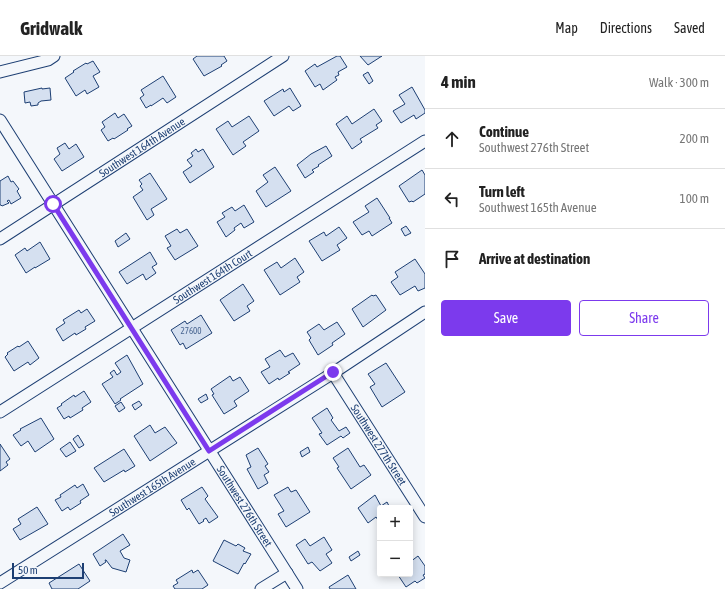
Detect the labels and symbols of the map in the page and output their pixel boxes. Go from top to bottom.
street label: Southwest 164th Avenue [97,115,187,179]
route start [44,195,62,213]
street label: Southwest 164th Court [171,247,254,306]
house number: 27600 [180,326,202,336]
route end [324,363,342,381]
street label: Southwest 277th Street [349,402,409,487]
street label: Southwest 165th Avenue [107,455,198,519]
street label: Southwest 276th Street [214,463,275,549]
scale bar [12,561,84,580]

